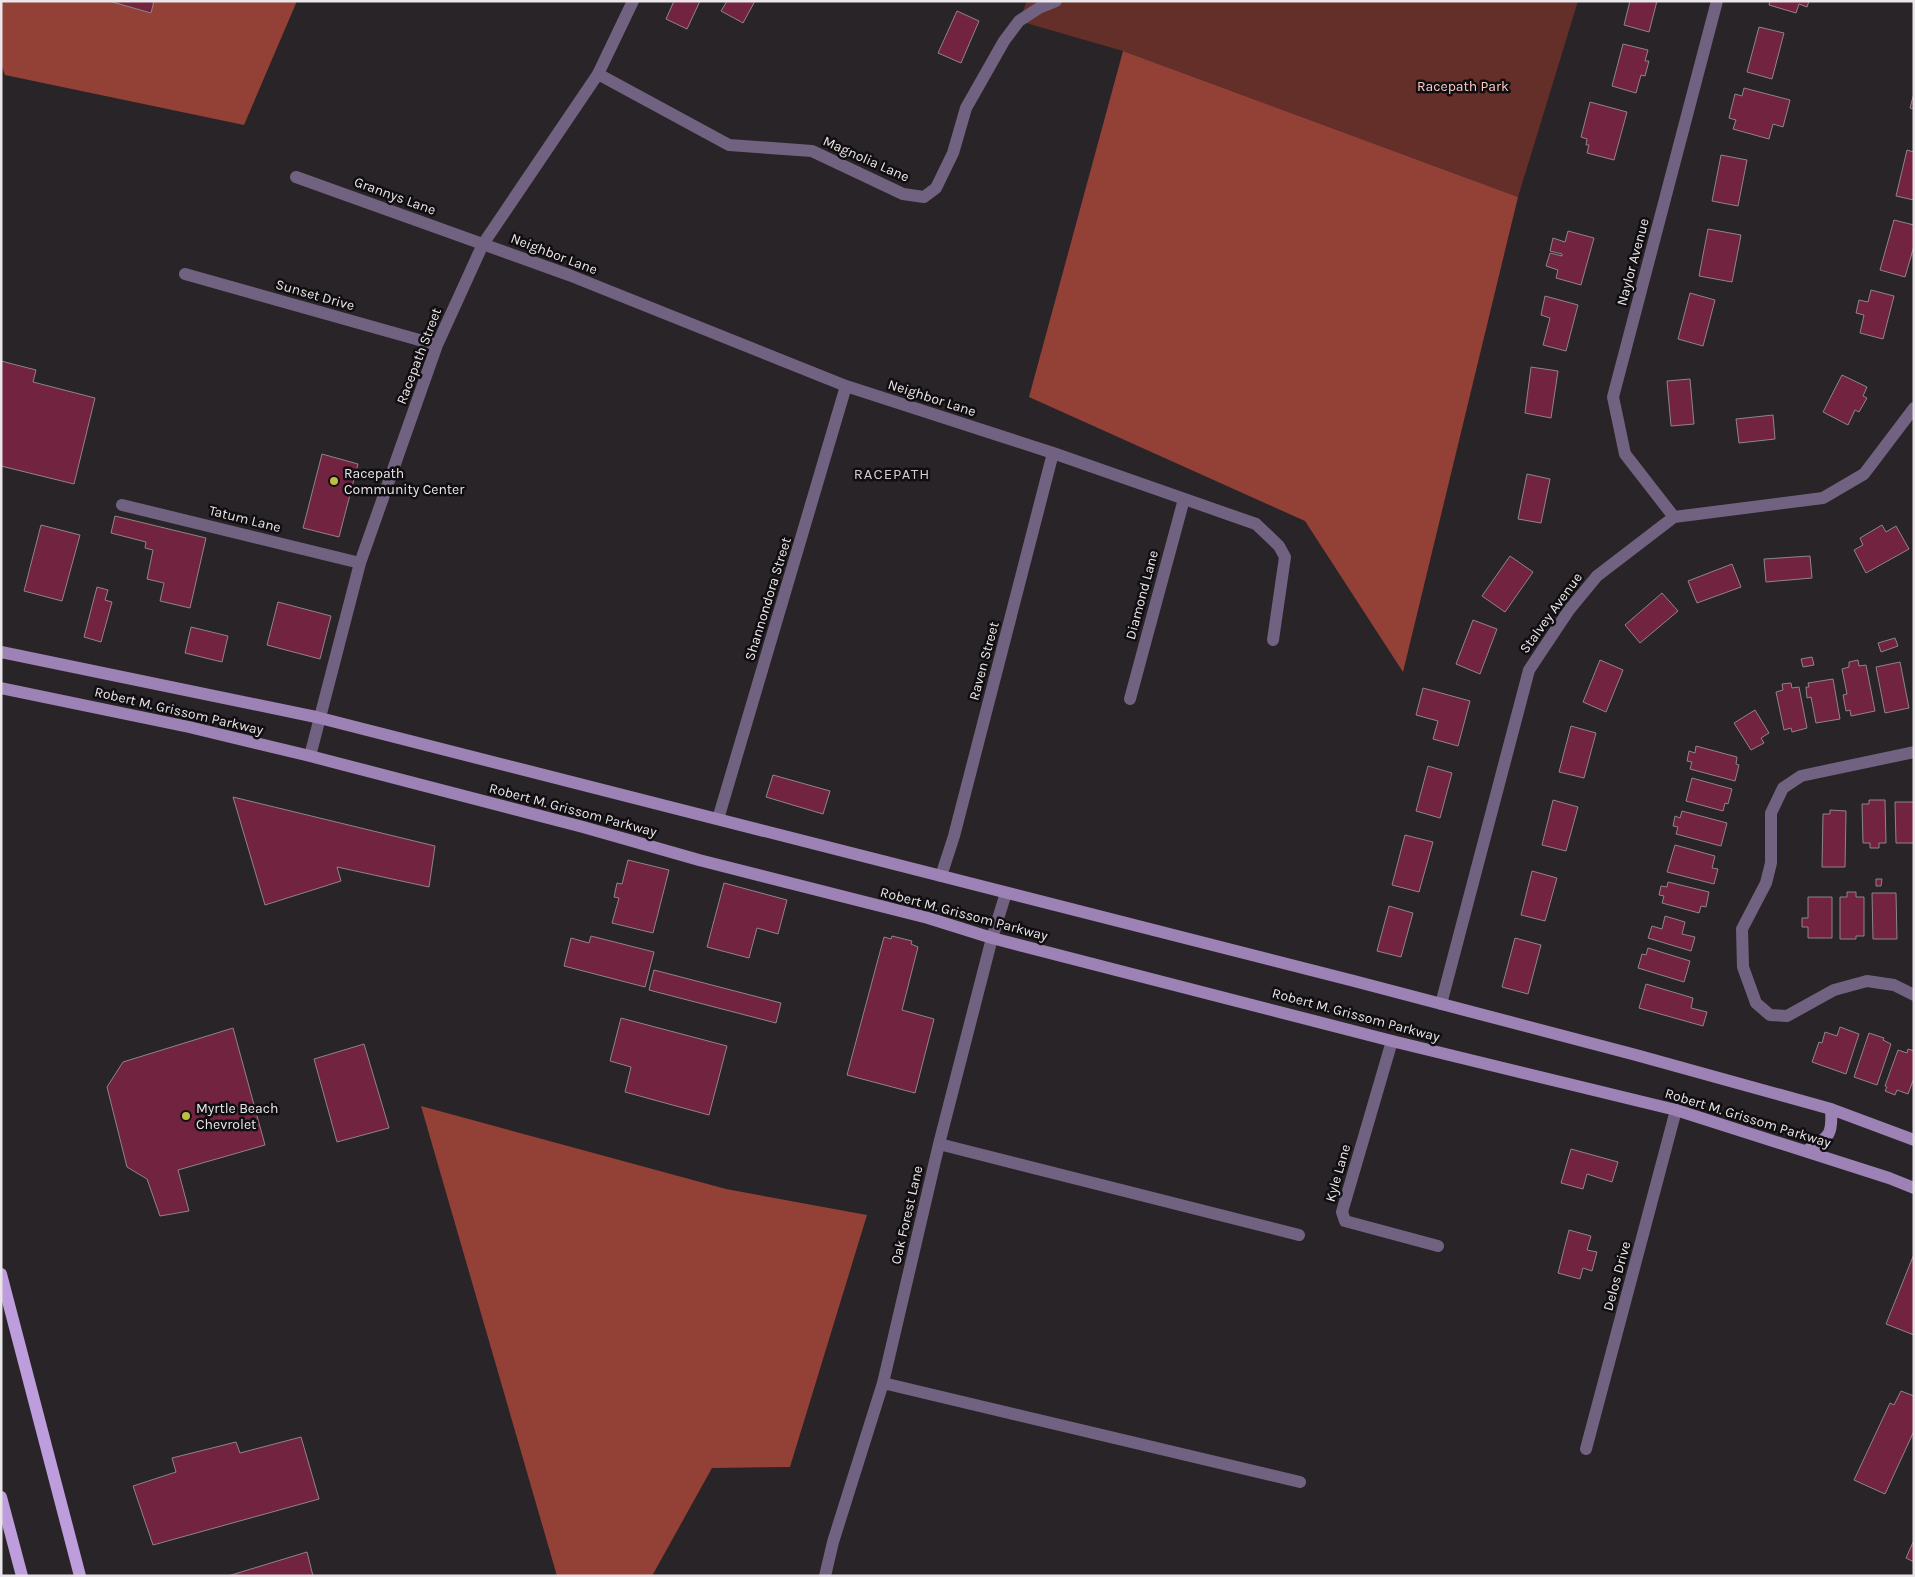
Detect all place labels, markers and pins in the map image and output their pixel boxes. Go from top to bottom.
place label: Racepath Community Center [344,465,465,498]
marker: Racepath Community Center [328,475,340,487]
place label: Myrtle Beach Chevrolet [196,1100,278,1133]
marker: Myrtle Beach Chevrolet [180,1110,192,1122]

